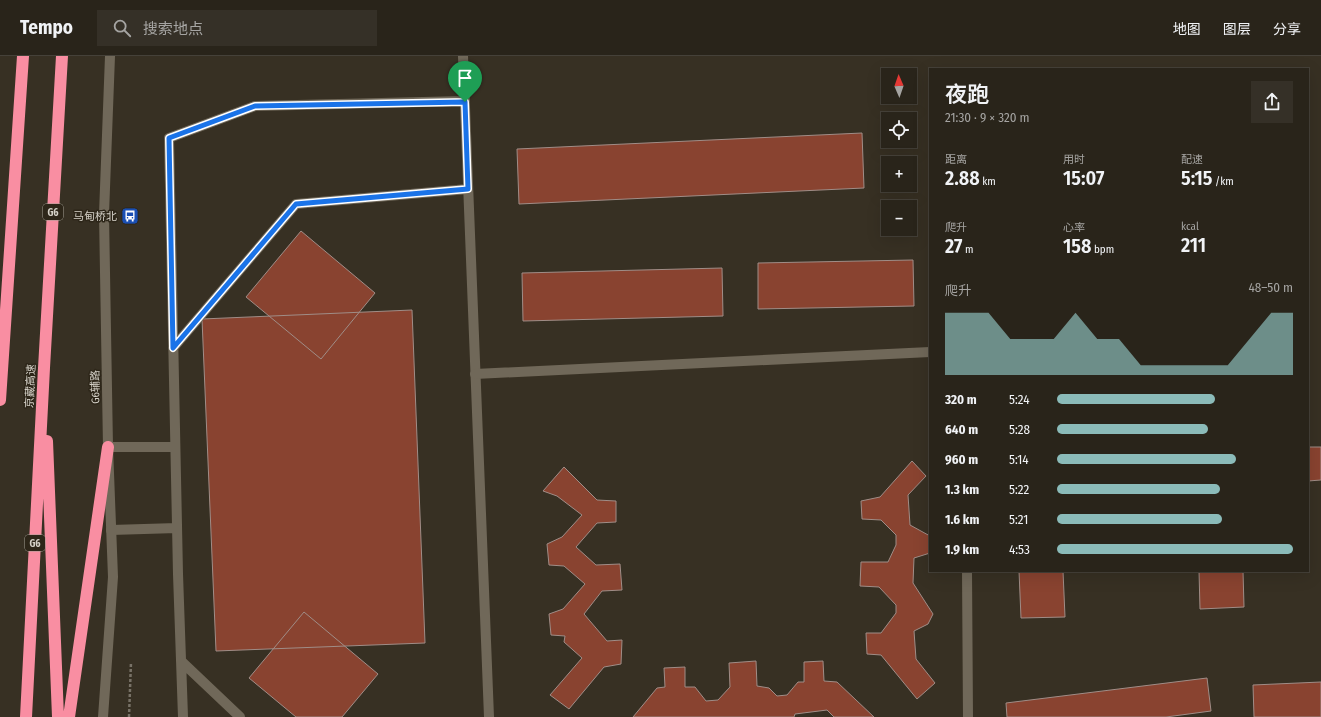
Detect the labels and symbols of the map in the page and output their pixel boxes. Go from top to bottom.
pin [448,61,482,102]
north arrow [881,68,917,104]
road number: G6 [43,204,63,220]
bus stop icon: 马甸桥北 [120,206,140,226]
place label: 马甸桥北 [73,210,117,223]
street label: 京藏高速 [23,364,38,408]
street label: G6辅路 [89,370,102,404]
road number: G6 [25,535,45,551]

